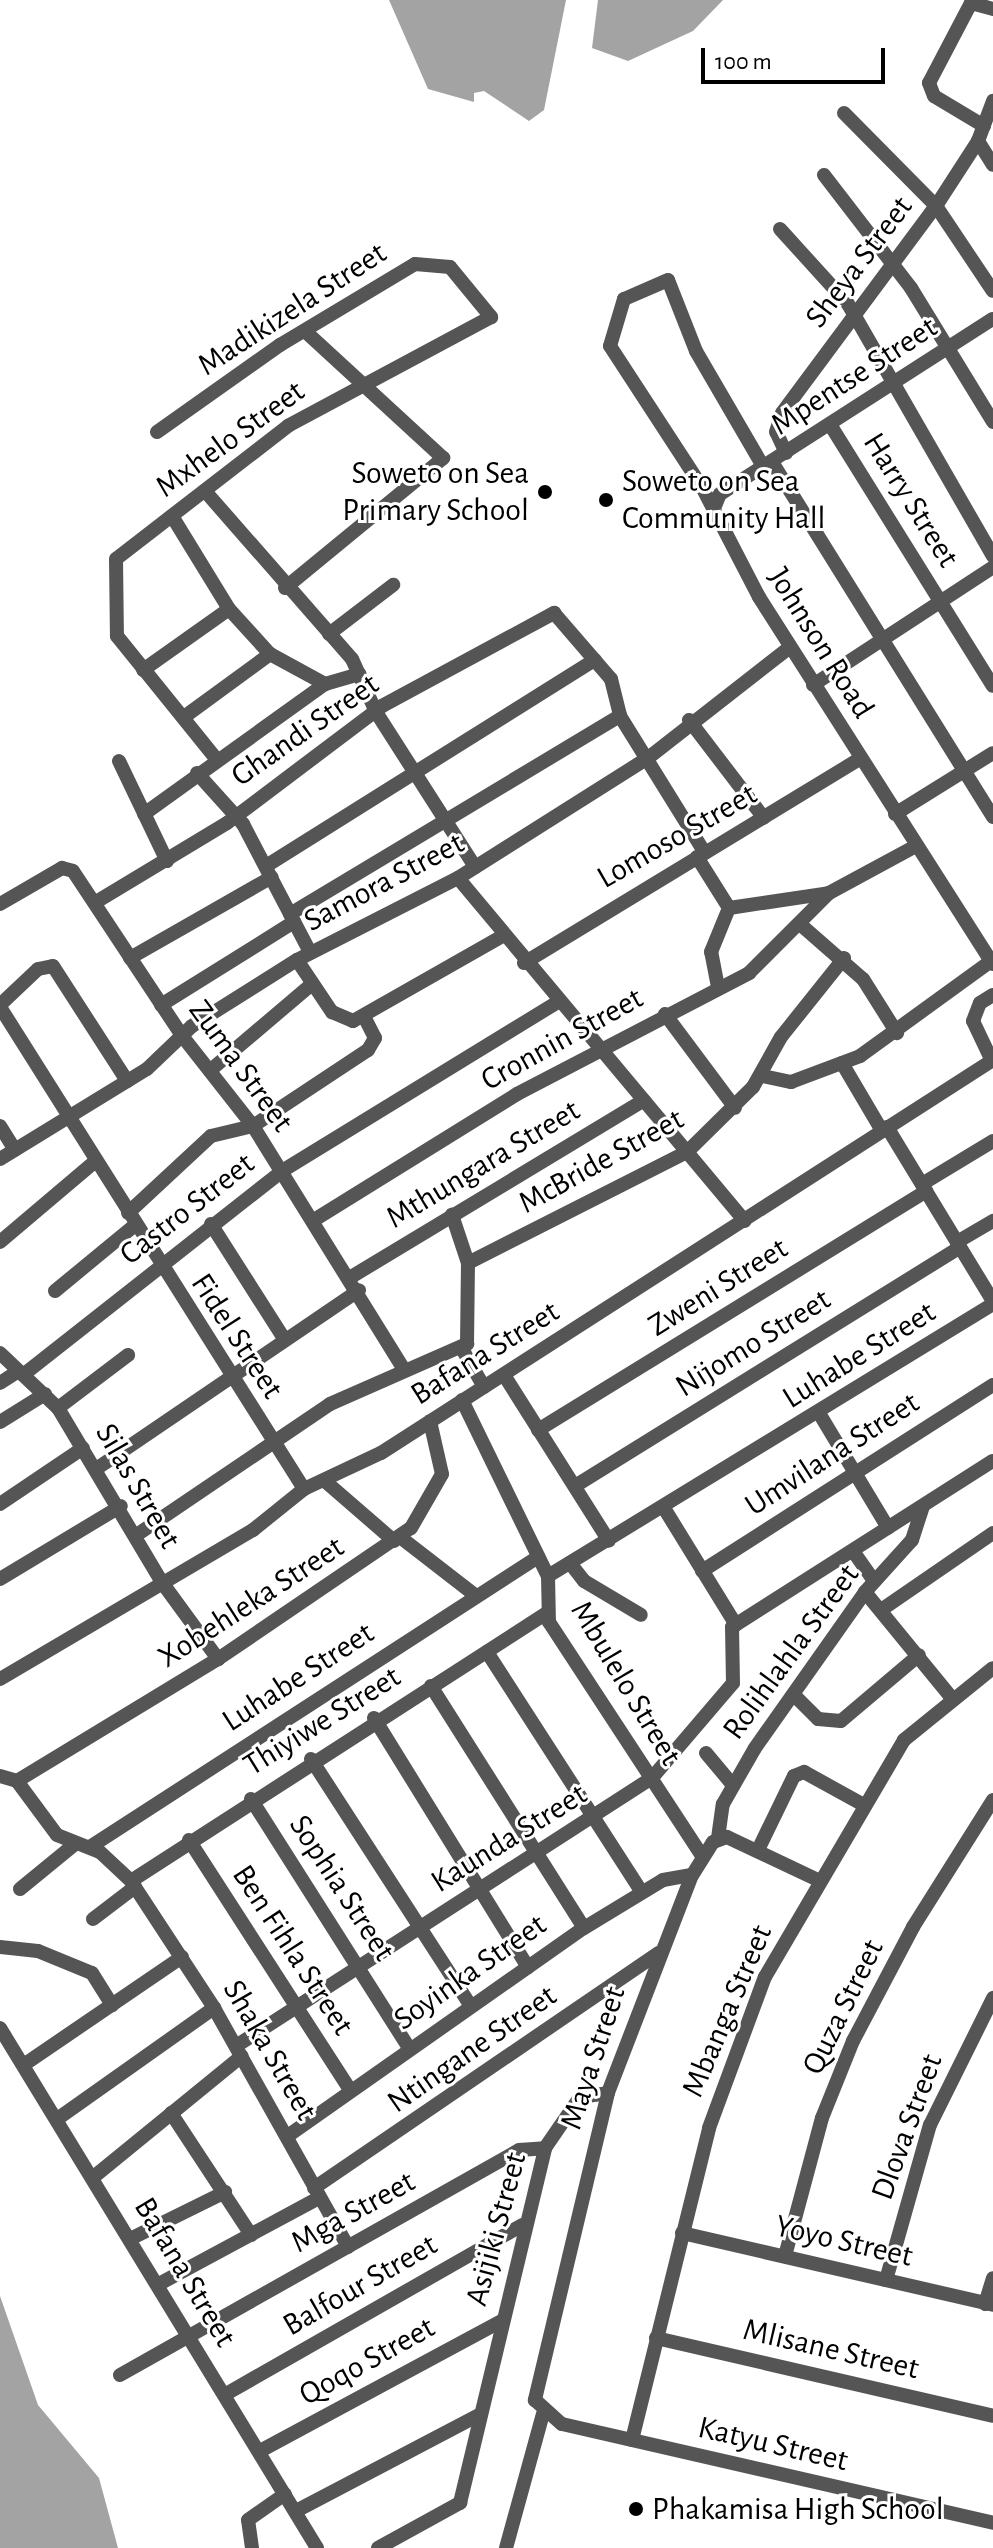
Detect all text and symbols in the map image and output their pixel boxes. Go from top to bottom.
scale bar [705,32,889,82]
text: 100 m [715,50,772,74]
street label: Sheya Street [797,189,921,335]
street label: Madikizela Street [190,234,394,384]
street label: Mpentse Street [764,308,944,444]
street label: Mxhelo Street [148,372,312,506]
street label: Harry Street [855,426,967,574]
place label: Soweto on Sea Primary School [342,455,529,530]
place label: Soweto on Sea Community Hall [622,463,826,538]
marker: Soweto on Sea Primary School [536,483,554,501]
marker: Soweto on Sea Community Hall [597,491,615,509]
street label: Johnson Road [760,561,882,725]
street label: Ghandi Street [224,665,386,795]
street label: Lomoso Street [590,775,764,897]
street label: Samora Street [298,824,470,940]
street label: Cronnin Street [474,979,650,1099]
street label: Zuma Street [180,993,302,1139]
street label: Mthungara Street [379,1091,587,1237]
street label: McBride Street [512,1100,690,1222]
street label: Castro Street [112,1145,262,1273]
street label: Zweni Street [641,1229,795,1345]
street label: Fidel Street [182,1266,292,1406]
street label: Nijomo Street [668,1280,838,1406]
street label: Bafana Street [404,1292,566,1414]
street label: Luhabe Street [776,1293,942,1417]
street label: Umvilana Street [738,1383,926,1525]
street label: Silas Street [87,1417,189,1555]
street label: Xobehleka Street [151,1528,351,1676]
street label: Rolihlahla Street [715,1557,867,1747]
street label: Mbulelo Street [562,1594,690,1772]
street label: Luhabe Street [215,1614,381,1740]
street label: Thiyiwe Street [237,1658,407,1784]
street label: Kaunda Street [424,1775,594,1901]
street label: Sophia Street [281,1808,403,1968]
street label: Ben Fihla Street [224,1858,362,2042]
street label: Soyinka Street [386,1906,554,2038]
street label: Mbanga Street [674,1919,780,2103]
street label: Quza Street [794,1933,892,2081]
street label: Shaka Street [214,1973,326,2127]
street label: Ntingane Street [380,1977,564,2121]
street label: Maya Street [552,1982,634,2134]
street label: Dlova Street [863,2049,951,2205]
street label: Asijiki Street [457,2148,535,2310]
street label: Mga Street [284,2162,422,2262]
street label: Bafana Street [125,2190,245,2354]
street label: Yoyo Street [772,2207,916,2275]
street label: Balfour Street [276,2225,444,2345]
street label: Qoqo Street [293,2308,441,2414]
street label: Mlisane Street [739,2310,923,2388]
street label: Katyu Street [694,2408,852,2480]
place label: Phakamisa High School [652,2490,944,2528]
marker: Phakamisa High School [627,2500,645,2518]

